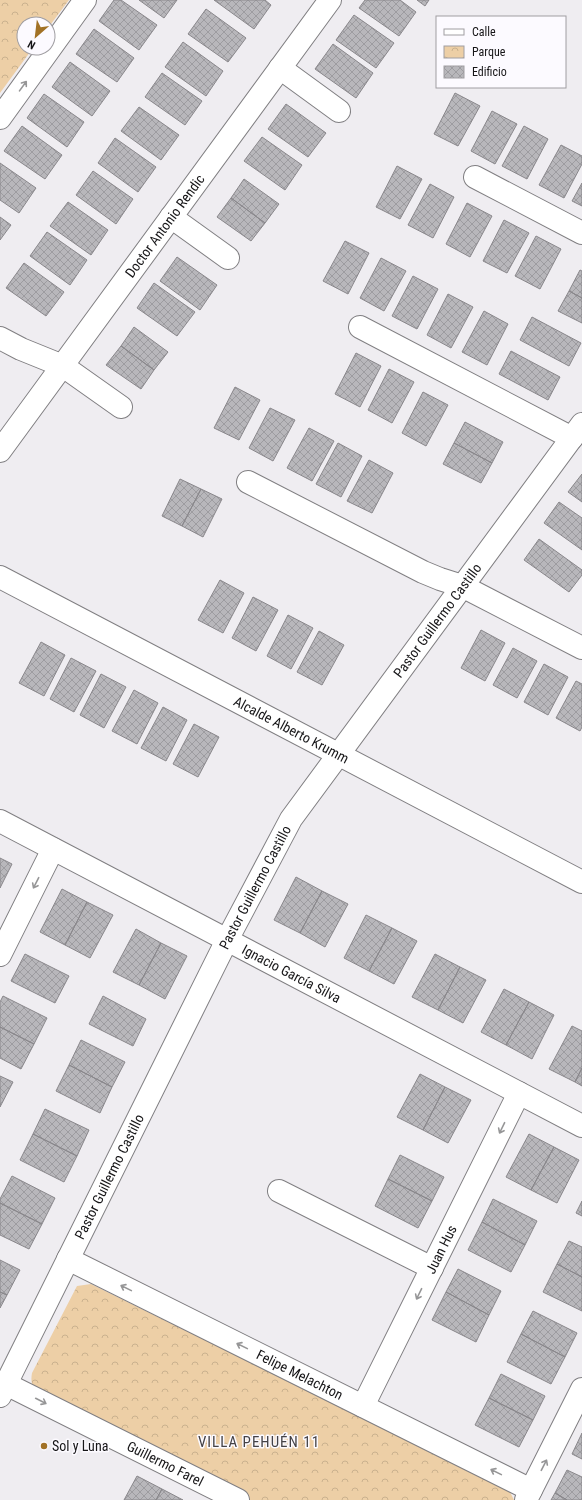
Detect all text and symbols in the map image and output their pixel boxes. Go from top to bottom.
north arrow [16,16,56,56]
legend [436,16,566,88]
text: Calle [472,25,496,39]
text: N [25,37,38,52]
text: Parque [472,45,506,59]
text: Edificio [472,65,507,79]
one-way arrow [19,81,27,92]
street label: Doctor Antonio Rendic [122,171,208,280]
street label: Pastor Guillermo Castillo [390,560,485,680]
street label: Alcalde Alberto Krumm [231,693,352,766]
street label: Pastor Guillermo Castillo [216,823,294,952]
one-way arrow [32,877,39,889]
street label: Ignacio García Silva [239,941,343,1006]
street label: Pastor Guillermo Castillo [71,1112,147,1242]
one-way arrow [498,1121,505,1133]
street label: Juan Hus [422,1222,460,1276]
one-way arrow [120,1284,132,1291]
one-way arrow [415,1288,422,1300]
one-way arrow [236,1342,248,1349]
street label: Felipe Melachton [254,1346,346,1403]
one-way arrow [34,1398,46,1405]
district label: VILLA PEHUÉN 11 [198,1433,320,1451]
place label: Sol y Luna [52,1438,108,1454]
street label: Guillermo Farel [124,1438,206,1489]
marker: Sol y Luna [39,1441,49,1451]
one-way arrow [541,1459,548,1471]
one-way arrow [491,1468,503,1476]

